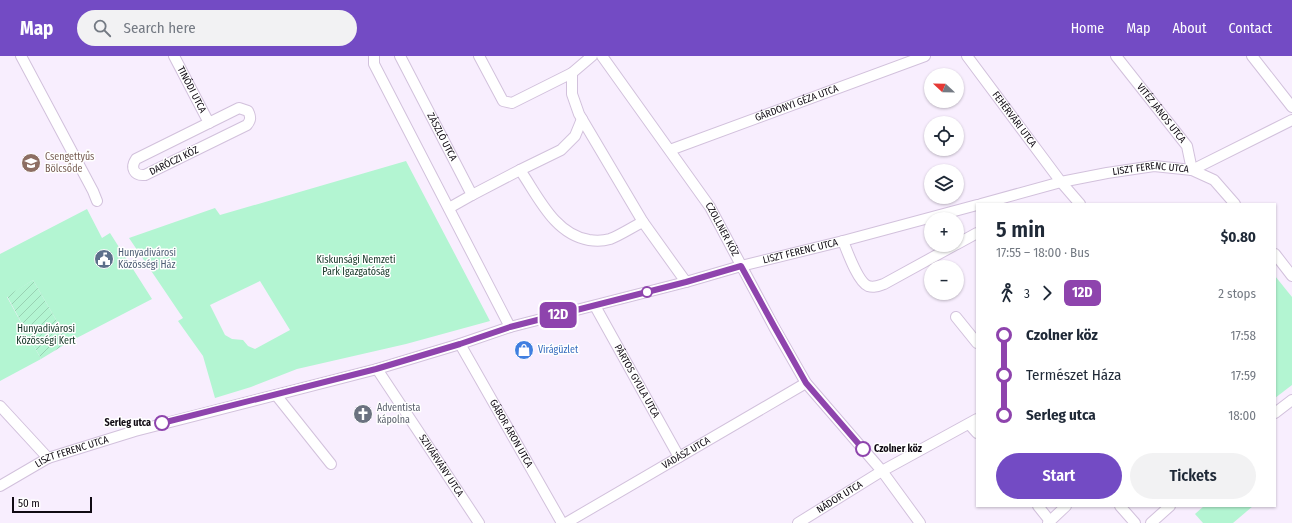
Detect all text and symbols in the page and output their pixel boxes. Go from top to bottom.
search box [77,10,357,46]
text: Map [20,17,53,40]
icon: search [91,17,113,39]
text: Search here [123,19,196,37]
text: Home [1071,20,1104,37]
text: Map [1126,20,1150,37]
text: About [1172,20,1207,37]
text: Contact [1229,20,1272,37]
street label: TINÓDI UTCA [174,64,209,116]
north arrow [924,68,964,108]
map controls [924,68,964,300]
street label: VITÉZ JÁNOS UTCA [1134,81,1189,146]
street label: GÁRDONYI GÉZA UTCA [753,82,841,124]
street label: FEHÉRVÁRI UTCA [990,89,1039,150]
street label: ZÁSZLÓ UTCA [424,111,460,164]
button: locate [924,116,964,156]
street label: DARÓCZI KÖZ [147,142,201,178]
place label: Csengettyűs Bölcsőde [45,150,94,175]
school or university icon: Csengettyűs Bölcsőde [20,152,42,174]
street label: LISZT FERENC UTCA [1112,160,1190,178]
button: layers [924,164,964,204]
street label: CZOLLNER KÖZ [703,200,741,259]
button: + [924,212,964,252]
text: 5 min [996,216,1045,243]
text: $0.80 [1221,228,1256,246]
street label: LISZT FERENC UTCA [762,236,840,266]
text: 17:55 – 18:00 · Bus [996,245,1089,260]
place label: Hunyadivárosi Közösségi Ház [118,247,176,271]
public building icon: Hunyadivárosi Közösségi Ház [93,248,115,270]
park label: Kiskunsági Nemzeti Park Igazgatóság [316,254,396,278]
button: − [924,260,964,300]
icon: walk [996,282,1018,304]
icon: forward [1036,282,1058,304]
text: 12D [1072,284,1093,301]
unlabelled marker [641,286,653,298]
text: 3 [1024,286,1030,301]
text: 2 stops [1218,286,1256,301]
line badge: 12D [535,302,581,328]
text: 12D [548,306,568,323]
park label: Hunyadivárosi Közösségi Kert [16,323,76,347]
text: Czolner köz [1026,326,1098,344]
text: 17:58 [1230,328,1256,343]
shop icon: Virágüzlet [513,339,535,361]
street label: PÁRTOS GYULA UTCA [612,342,662,421]
place label: Virágüzlet [538,344,579,356]
text: Természet Háza [1026,366,1121,384]
text: 17:59 [1231,368,1256,383]
street label: GÁBOR ÁRON UTCA [487,397,536,470]
place label: Adventista kápolna [377,402,421,426]
church icon: Adventista kápolna [352,403,374,425]
text: Serleg utca [1026,406,1096,424]
text: 18:00 [1228,408,1256,423]
marker: Serleg utca [154,415,170,431]
place label: Serleg utca [105,417,151,429]
street label: SZIVÁRVÁNY UTCA [416,432,466,500]
street label: LISZT FERENC UTCA [33,433,111,470]
street label: VADÁSZ UTCA [660,434,713,472]
marker: Czolner köz [855,441,871,457]
place label: Czolner köz [874,443,923,455]
button: Start [996,453,1122,499]
button: Tickets [1130,453,1256,499]
street label: NÁDOR UTCA [814,478,865,516]
scale bar [12,495,92,514]
text: 50 m [18,497,40,510]

